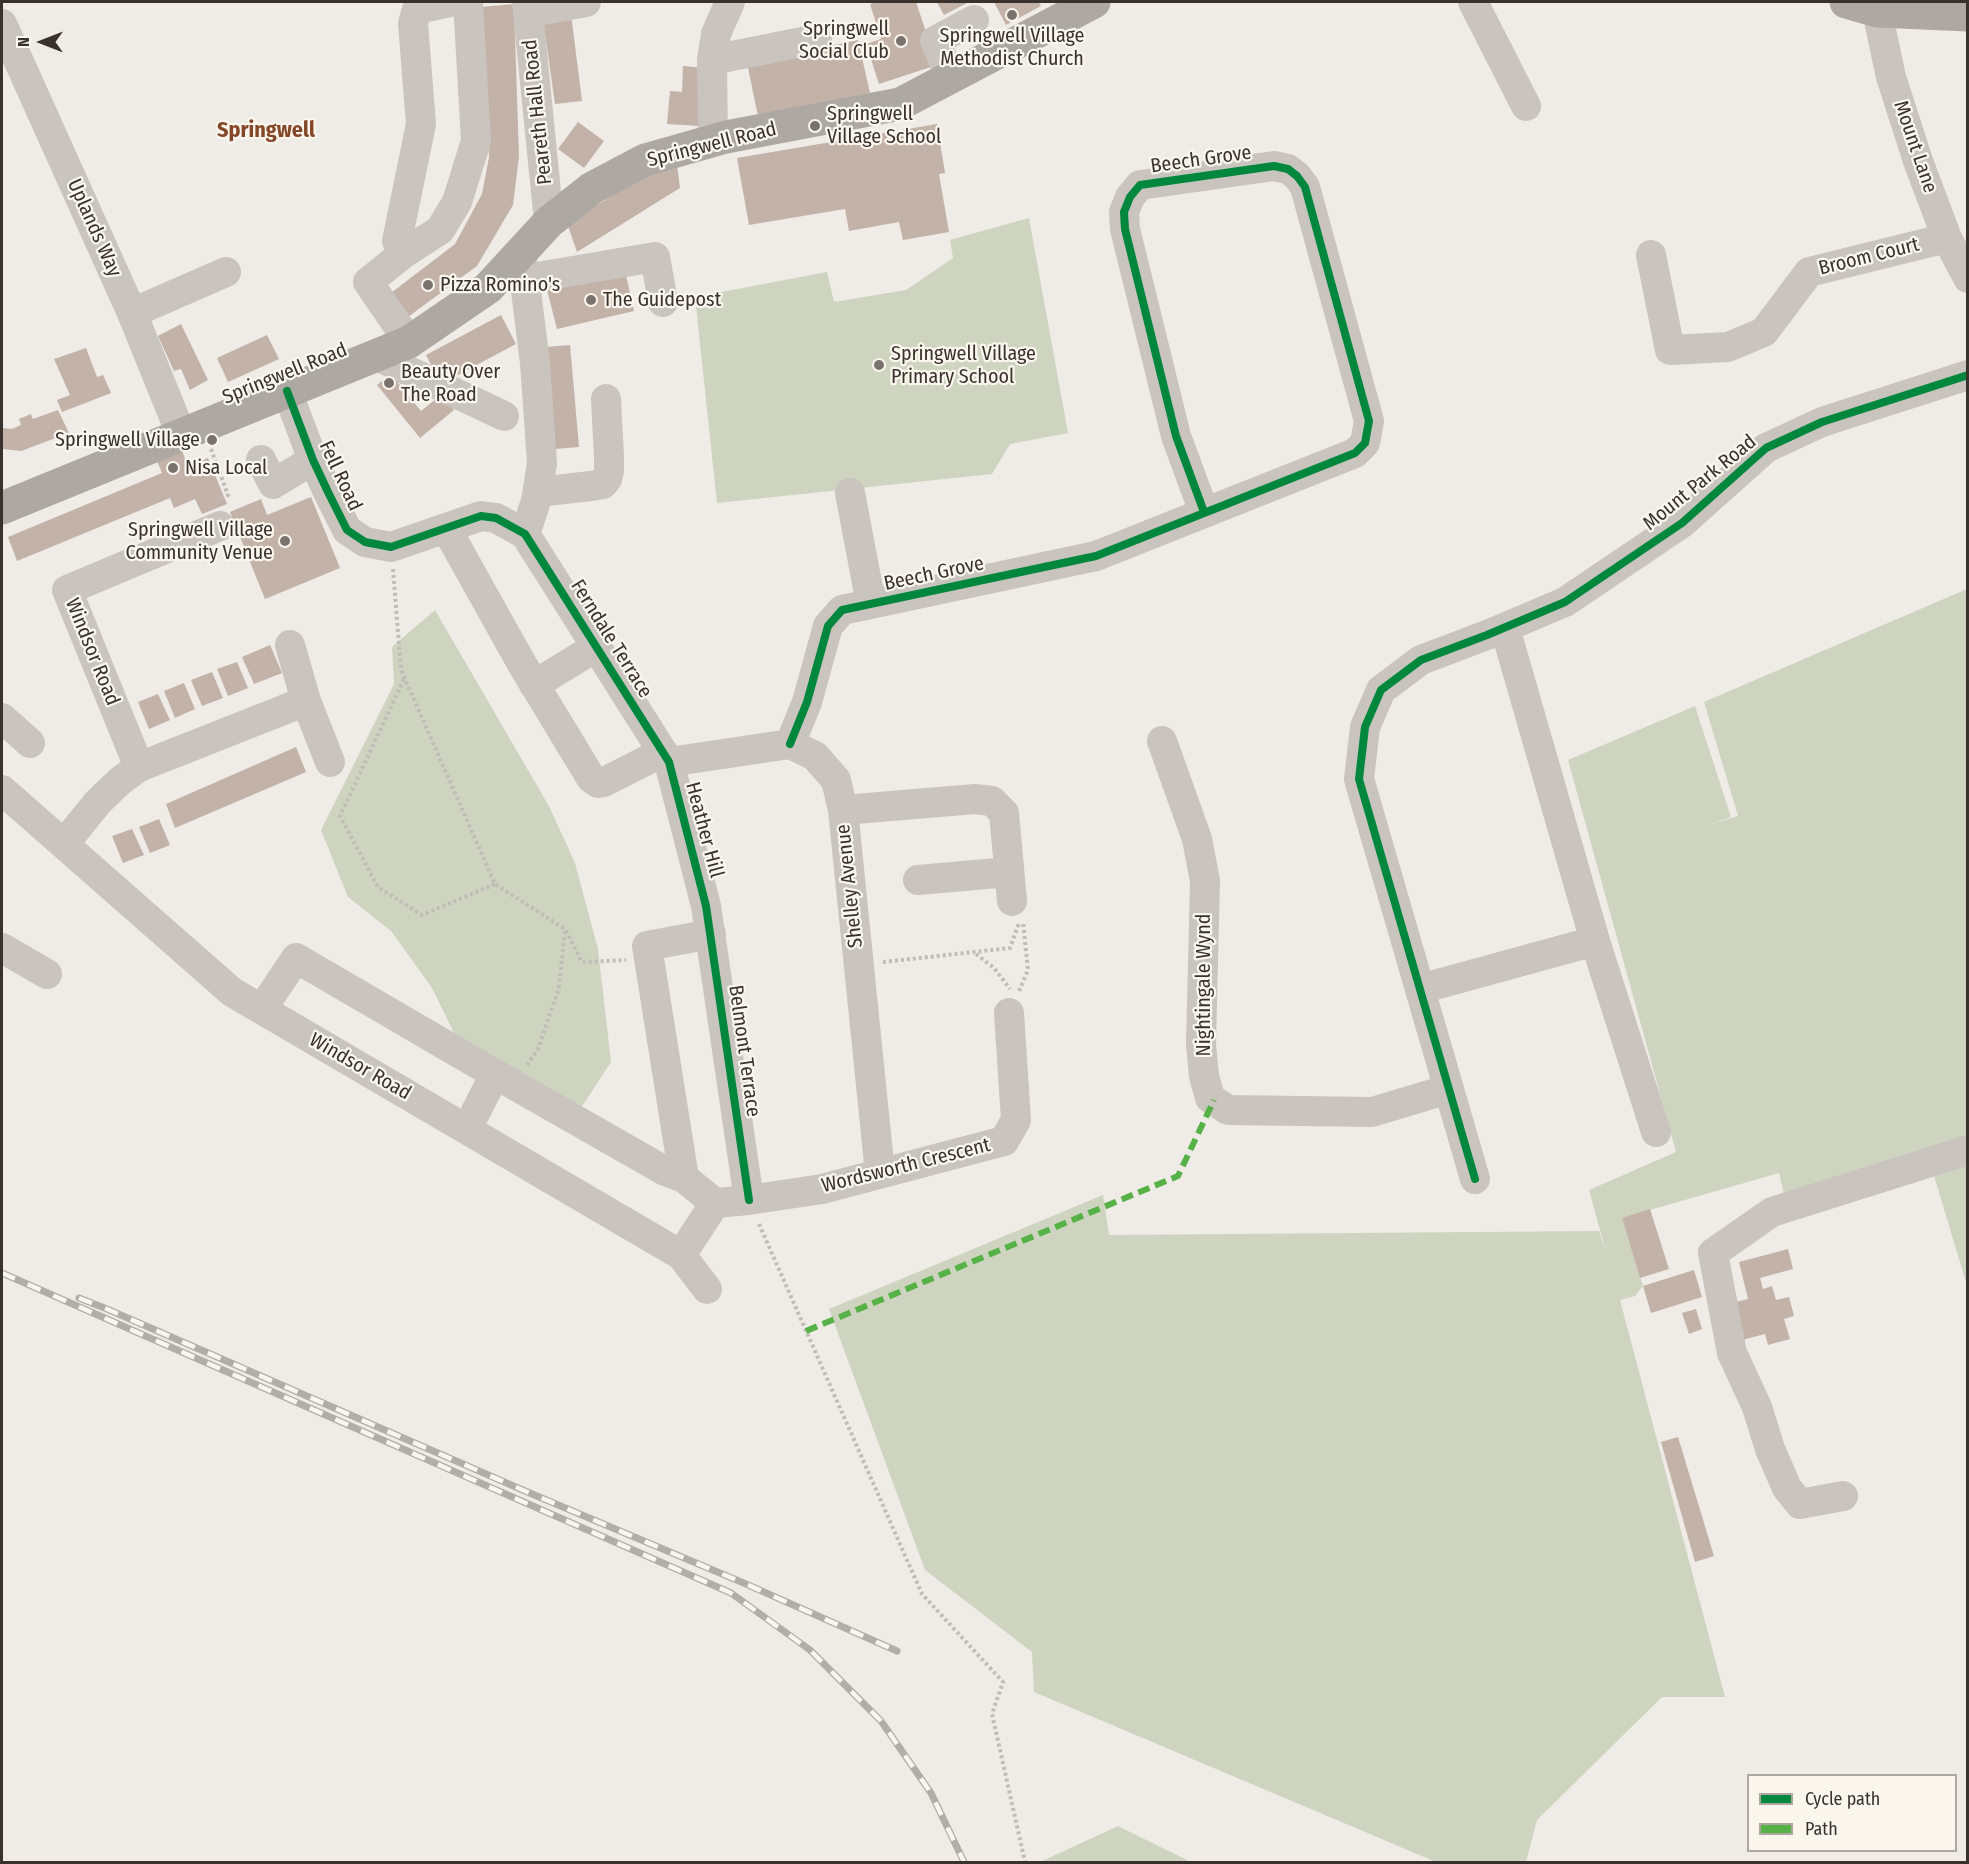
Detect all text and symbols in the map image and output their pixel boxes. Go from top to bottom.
marker: Springwell Village Methodist Church [1005,8,1019,22]
north arrow [12,12,72,72]
place label: Springwell Social Club [799,17,889,64]
place label: Springwell Village Methodist Church [940,24,1084,71]
marker: Springwell Social Club [894,34,908,48]
text: N [14,37,33,47]
street label: Peareth Hall Road [518,38,558,186]
street label: Mount Lane [1888,98,1942,196]
place label: Springwell Village School [827,102,941,149]
street label: Springwell Road [645,117,779,173]
district label: Springwell [217,118,315,144]
marker: Springwell Village School [808,119,822,133]
street label: Beech Grove [1149,141,1253,179]
street label: Uplands Way [62,175,126,281]
street label: Broom Court [1816,233,1922,281]
place label: Pizza Romino's [440,273,560,297]
marker: Pizza Romino's [421,278,435,292]
place label: The Guidepost [603,288,721,312]
marker: The Guidepost [584,293,598,307]
street label: Springwell Road [219,338,351,410]
place label: Springwell Village Primary School [891,342,1036,389]
marker: Springwell Village Primary School [872,358,886,372]
place label: Beauty Over The Road [401,360,500,407]
marker: Beauty Over The Road [382,376,396,390]
place label: Springwell Village [55,428,200,452]
street label: Mount Park Road [1639,430,1761,536]
marker: Springwell Village [205,433,219,447]
street label: Fell Road [313,437,367,515]
place label: Nisa Local [185,456,267,480]
marker: Nisa Local [166,461,180,475]
place label: Springwell Village Community Venue [125,518,273,565]
marker: Springwell Village Community Venue [278,534,292,548]
street label: Beech Grove [882,552,986,596]
street label: Ferndale Terrace [565,575,657,703]
street label: Windsor Road [60,595,124,709]
street label: Heather Hill [680,780,728,880]
street label: Shelley Avenue [832,823,868,949]
street label: Nightingale Wynd [1192,914,1216,1056]
street label: Belmont Terrace [723,983,765,1119]
street label: Windsor Road [305,1028,415,1106]
street label: Wordsworth Crescent [819,1133,993,1199]
legend [1747,1774,1957,1852]
text: Cycle path [1805,1788,1880,1810]
text: Path [1805,1818,1838,1840]

